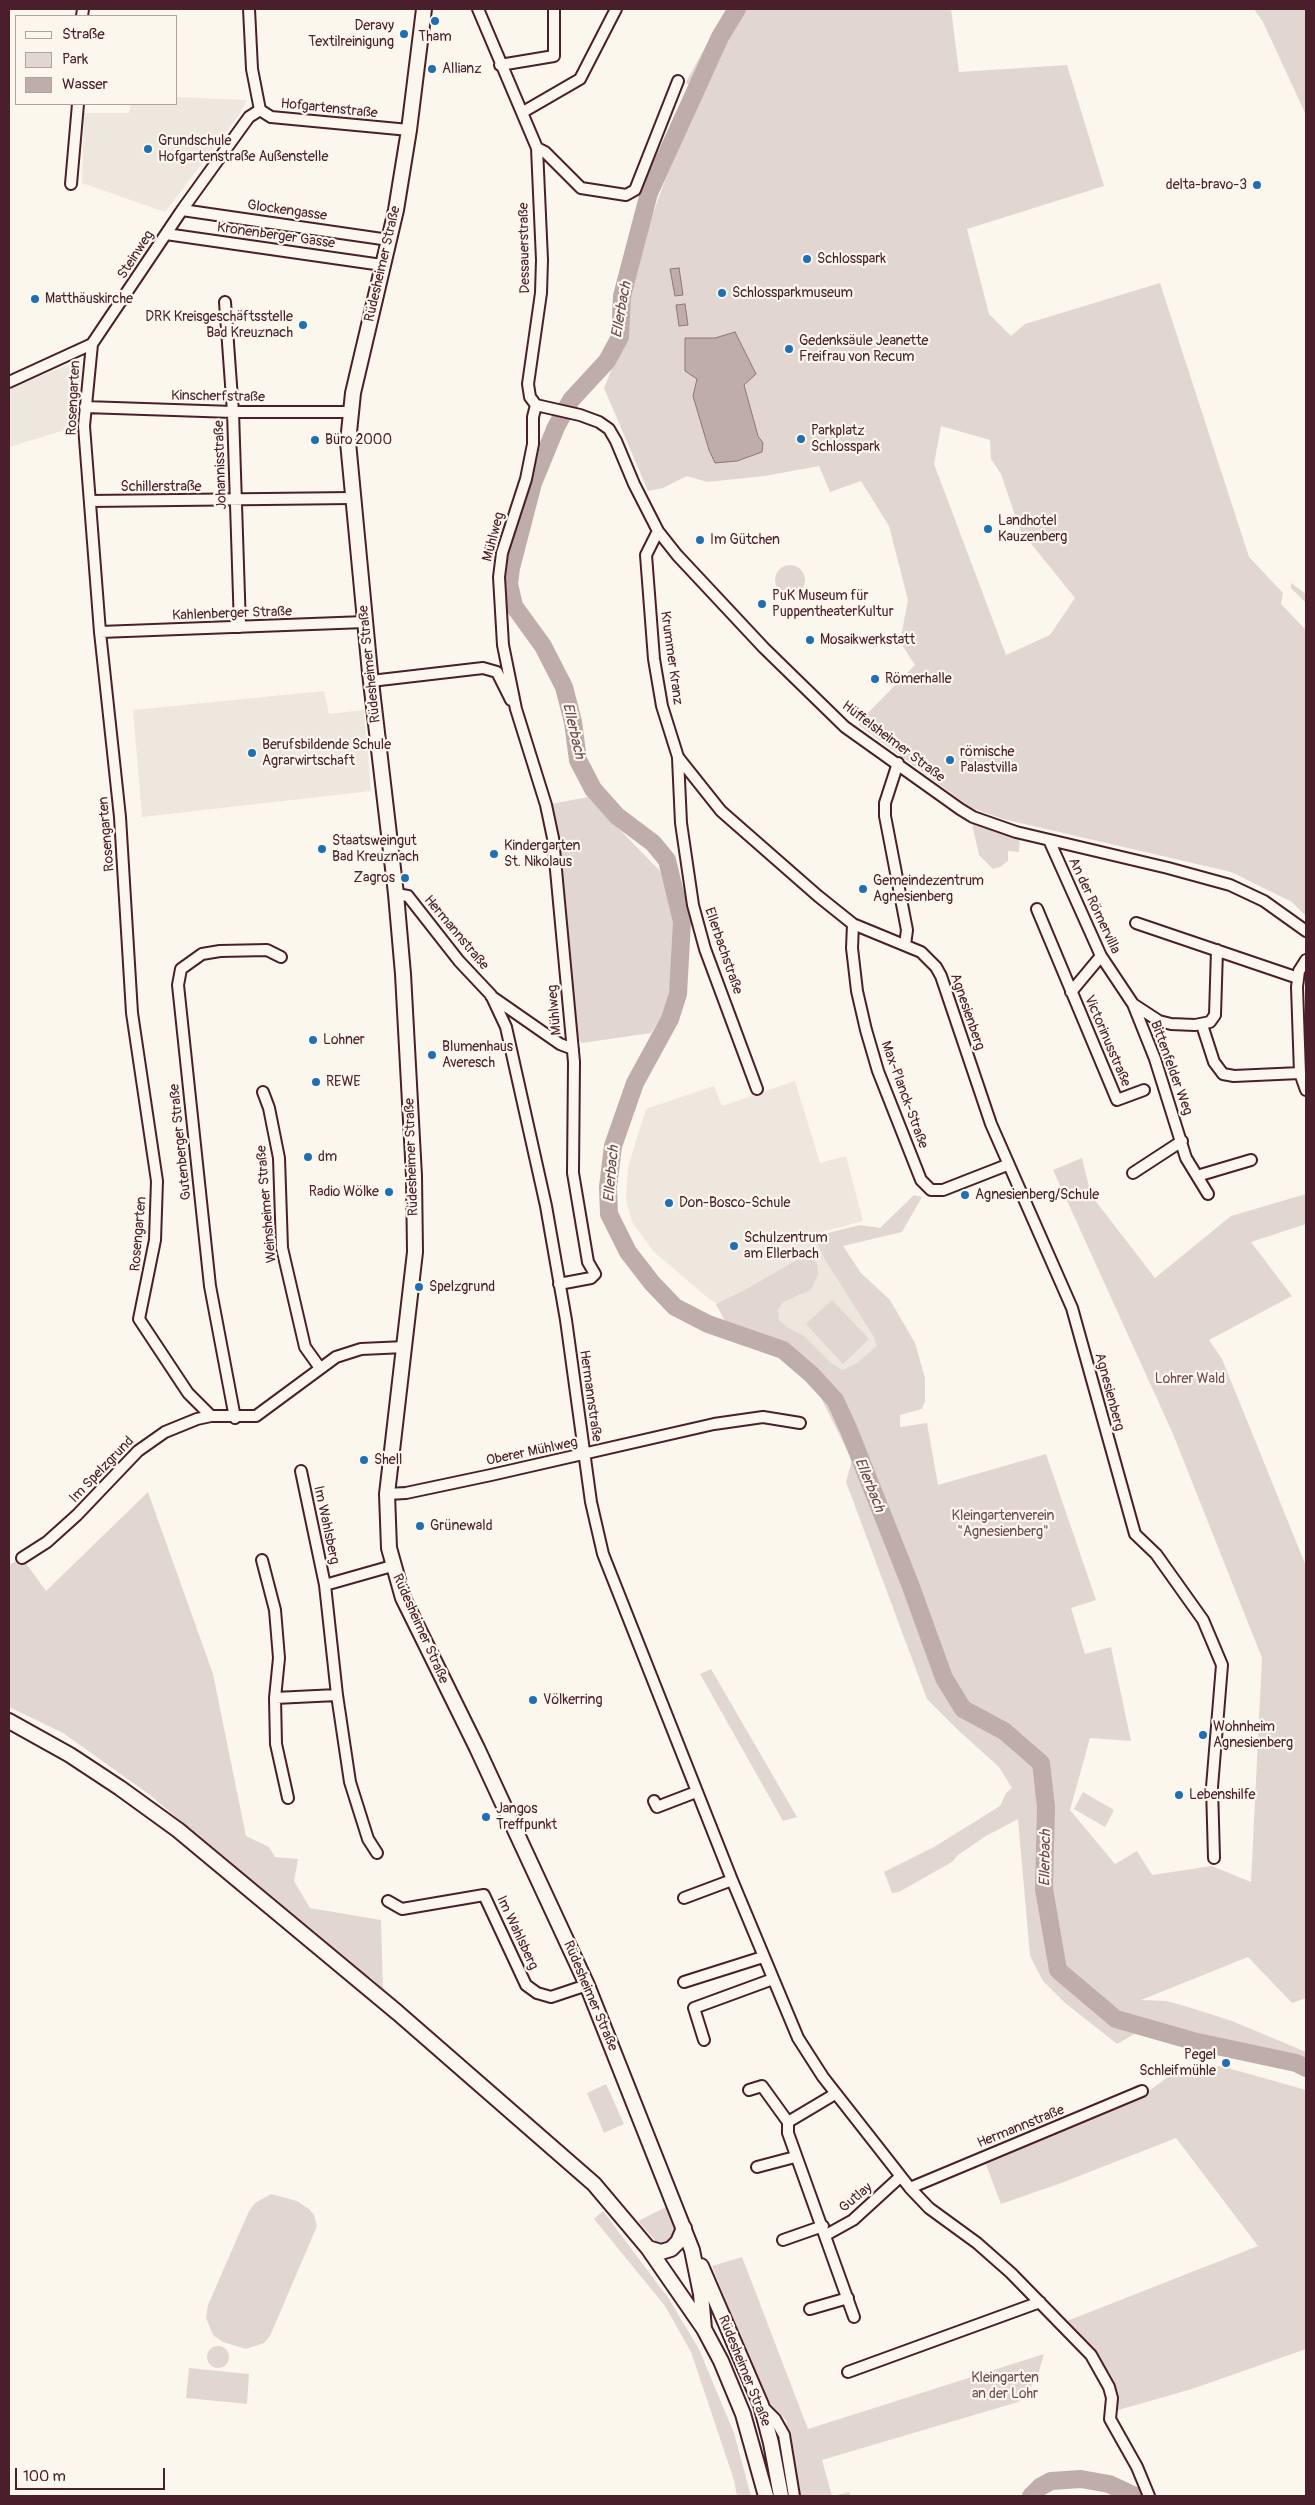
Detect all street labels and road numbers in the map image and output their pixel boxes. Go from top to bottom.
street label: Hofgartenstraße [280,96,378,122]
street label: Glockengasse [246,197,328,225]
street label: Dessauerstraße [516,202,534,294]
street label: Rüdesheimer Straße [362,204,404,324]
street label: Kronenberger Gasse [216,219,336,253]
street label: Steinweg [114,228,158,282]
street label: Rosengarten [64,360,84,436]
street label: Kinscherfstraße [171,388,265,406]
street label: Johannisstraße [211,420,231,510]
street label: Schillerstraße [121,479,201,495]
street label: Mühlweg [479,510,509,564]
street label: Kahlenberger Straße [172,604,292,624]
street label: Rüdesheimer Straße [355,604,385,724]
street label: Krummer Kranz [656,610,686,706]
street label: Hüffelsheimer Straße [838,698,948,786]
street label: Rosengarten [95,796,119,872]
street label: An der Römervilla [1064,855,1124,957]
street label: Hermannstraße [420,892,492,974]
street label: Ellerbachstraße [700,905,746,997]
street label: Agnesienberg [946,971,988,1053]
street label: Mühlweg [544,984,566,1036]
street label: Victorinusstraße [1080,993,1134,1089]
street label: Bittenfelder Weg [1146,1019,1196,1117]
street label: Max-Planck-Straße [877,1039,931,1151]
street label: Gutenberger Straße [167,1083,195,1201]
street label: Rüdesheimer Straße [402,1098,422,1216]
street label: Weinsheimer Straße [253,1145,281,1263]
street label: Rosengarten [127,1196,151,1272]
street label: Hermannstraße [575,1349,605,1443]
street label: Agnesienberg [1091,1351,1127,1433]
street label: Im Spelzgrund [66,1433,138,1507]
street label: Oberer Mühlweg [485,1434,579,1470]
street label: Im Wahlsberg [309,1484,343,1566]
street label: Rüdesheimer Straße [388,1572,452,1686]
street label: Im Wahlsberg [493,1893,541,1973]
street label: Rüdesheimer Straße [559,1938,621,2054]
street label: Hermannstraße [975,2102,1067,2152]
street label: Gutlay [836,2179,876,2217]
street label: Rüdesheimer Straße [714,2313,774,2429]

